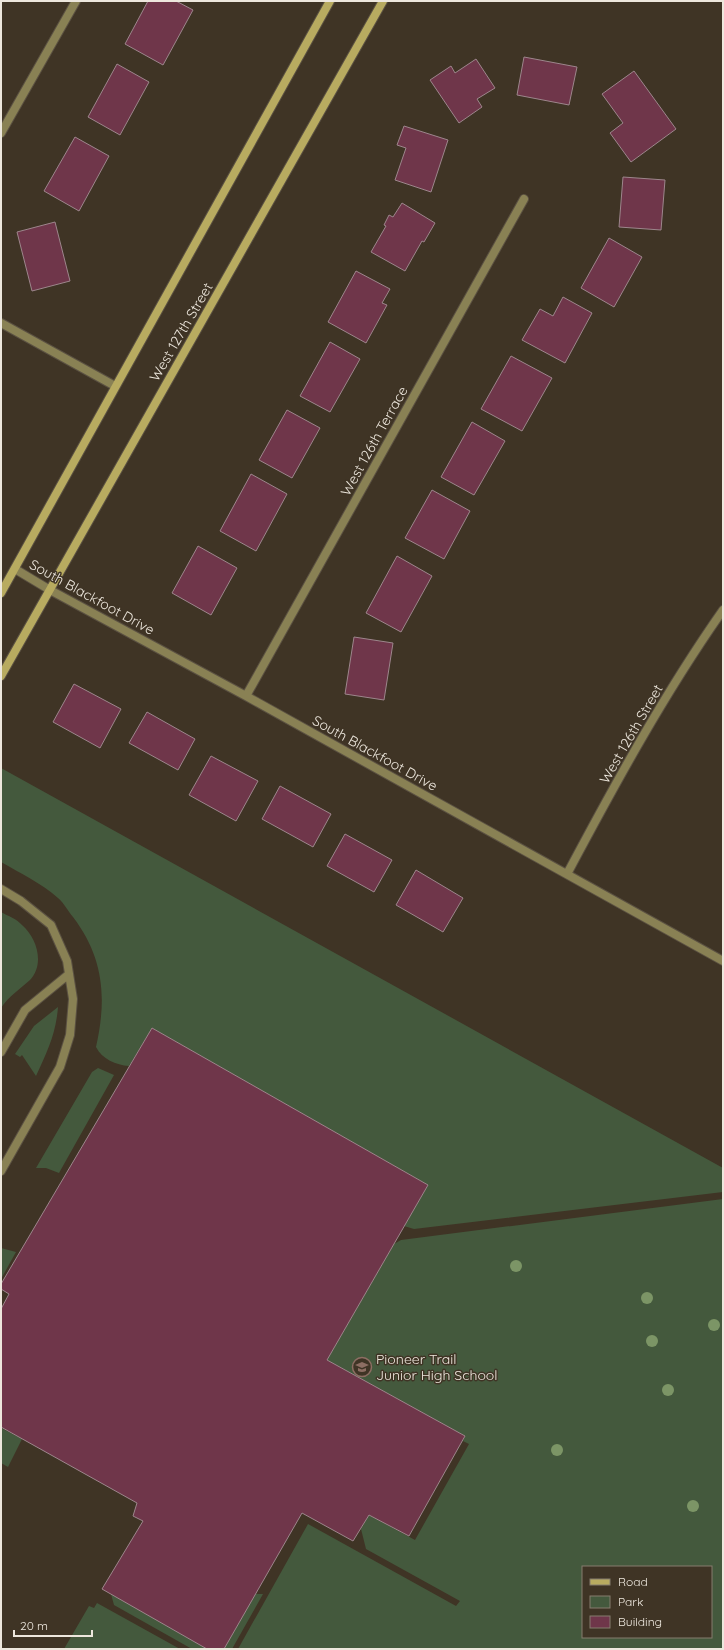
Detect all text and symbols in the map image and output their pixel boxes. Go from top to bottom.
street label: West 127th Street [145,279,217,385]
street label: West 126th Terrace [336,383,412,499]
street label: South Blackfoot Drive [26,555,158,639]
street label: West 126th Street [595,681,667,787]
street label: South Blackfoot Drive [309,711,441,795]
place label: Pioneer Trail Junior High School [376,1350,498,1384]
school or university icon: Pioneer Trail Junior High School [351,1356,373,1378]
legend [582,1566,712,1638]
text: Road [618,1574,648,1589]
text: Park [618,1594,643,1609]
scale bar [14,1612,92,1638]
text: Building [618,1614,662,1629]
text: 20 m [20,1618,48,1633]

